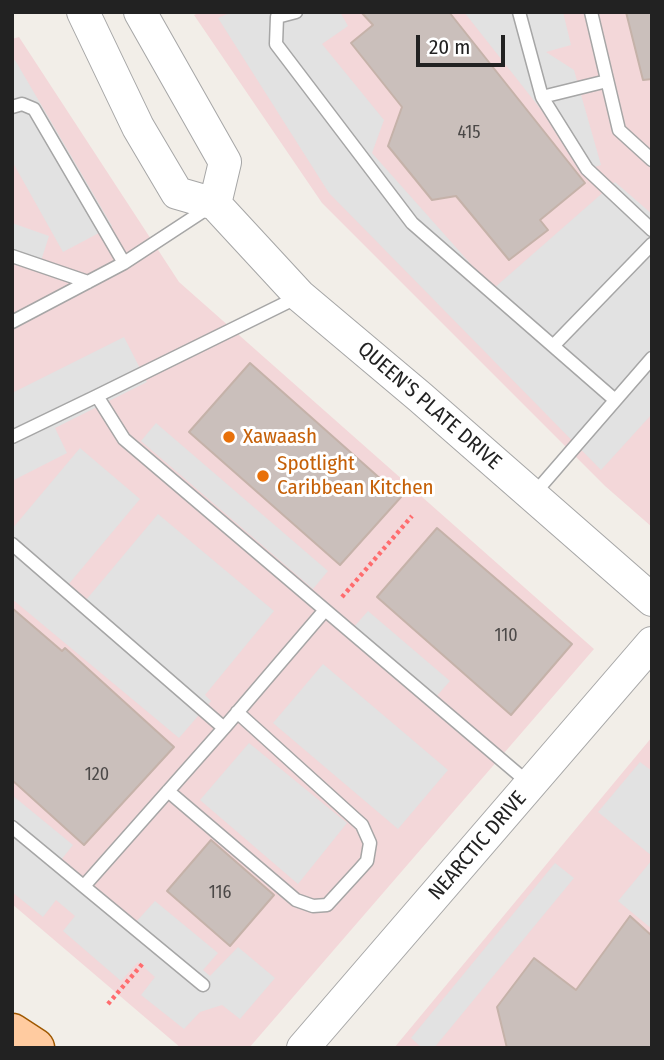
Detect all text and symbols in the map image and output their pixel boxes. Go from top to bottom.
scale bar [419,21,508,65]
text: 20 m [429,34,470,60]
house number: 415 [457,122,481,144]
street label: QUEEN'S PLATE DRIVE [352,337,506,475]
place label: Xawaash [243,424,317,450]
marker: Xawaash [221,429,237,445]
place label: Spotlight Caribbean Kitchen [277,451,434,501]
marker: Spotlight Caribbean Kitchen [255,468,271,484]
house number: 110 [494,625,518,647]
house number: 120 [85,764,109,786]
street label: NEARCTIC DRIVE [424,786,532,906]
house number: 116 [209,882,231,904]

